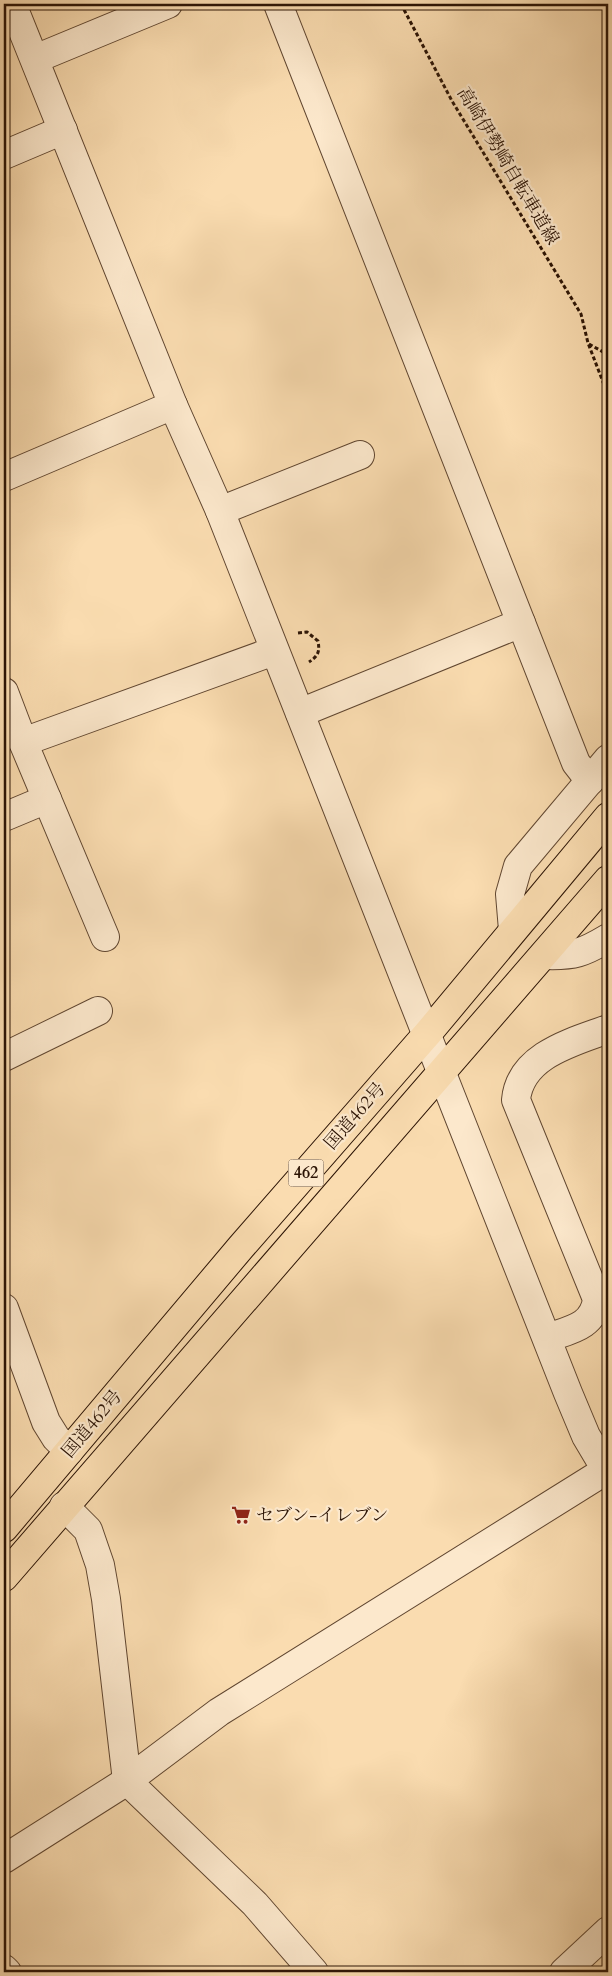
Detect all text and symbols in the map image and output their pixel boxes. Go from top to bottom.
street label: 高崎伊勢崎自転車道線 [451,82,565,250]
street label: 国道462号 [319,1077,391,1155]
road number: 462 [288,1160,324,1186]
street label: 国道462号 [56,1385,128,1463]
place label: セブン-イレブン [256,1503,389,1528]
supermarket icon: セブン-イレブン [230,1504,252,1526]

